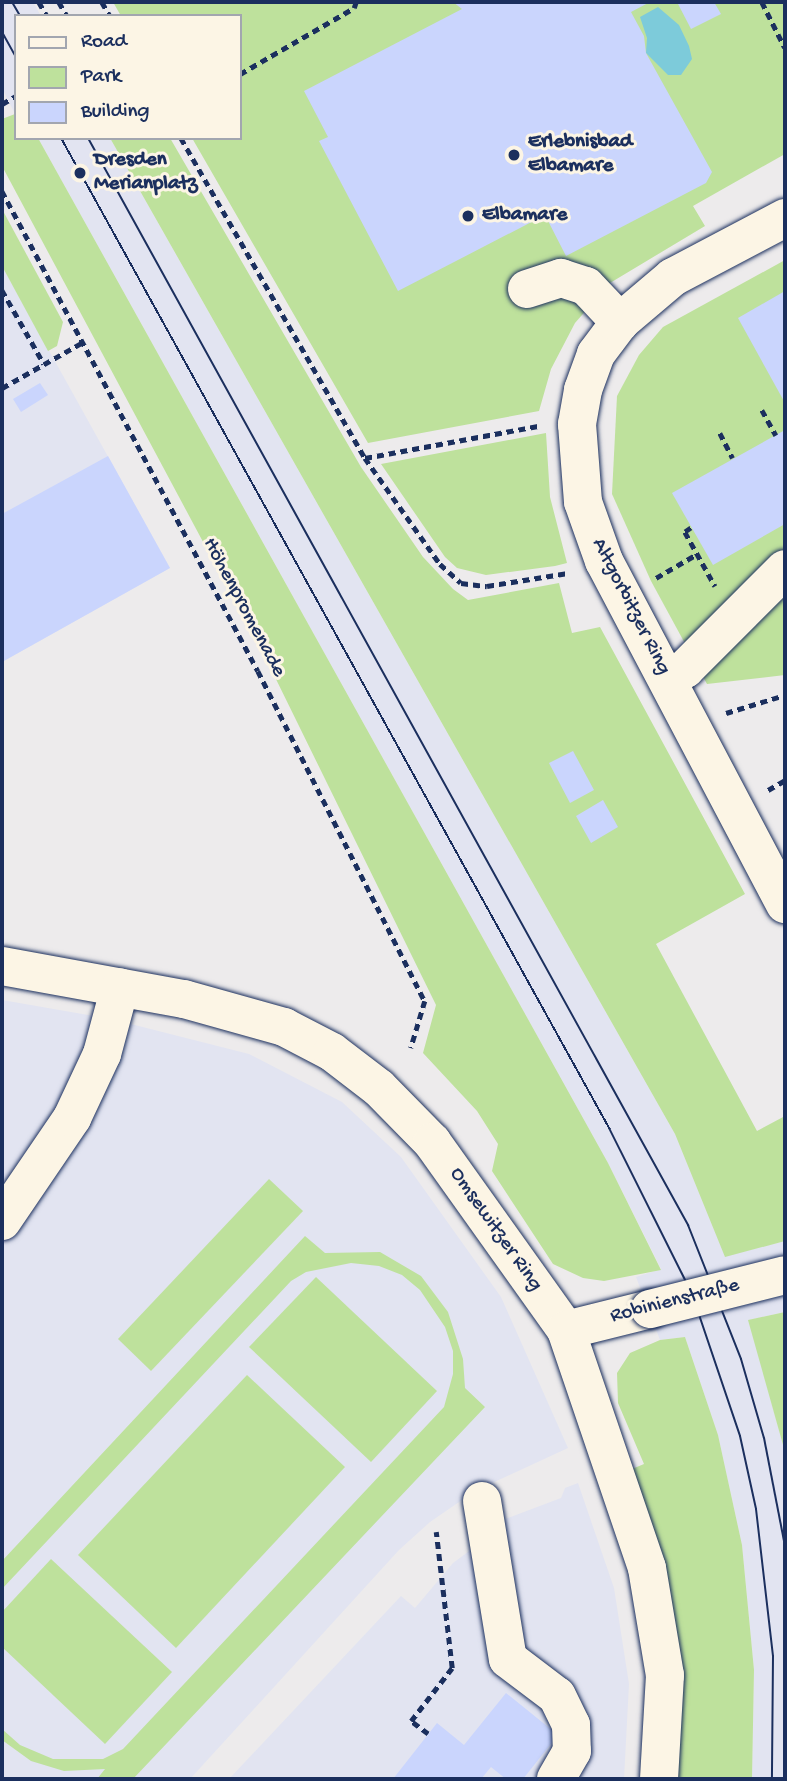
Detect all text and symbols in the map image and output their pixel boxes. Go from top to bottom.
legend [14,14,242,140]
text: Road [81,30,127,55]
text: Park [81,65,121,90]
text: Building [81,100,150,125]
place label: Erlebnisbad Elbamare [528,130,632,180]
marker: Erlebnisbad Elbamare [506,147,522,163]
place label: Dresden Merianplatz [94,148,197,198]
marker: Dresden Merianplatz [72,165,88,181]
place label: Elbamare [482,203,567,229]
marker: Elbamare [460,208,476,224]
street label: Höhenpromenade [196,534,290,682]
street label: Altgorbitzer Ring [585,534,675,680]
street label: Omsewitzer Ring [443,1163,547,1297]
street label: Robinienstraße [608,1274,742,1330]

